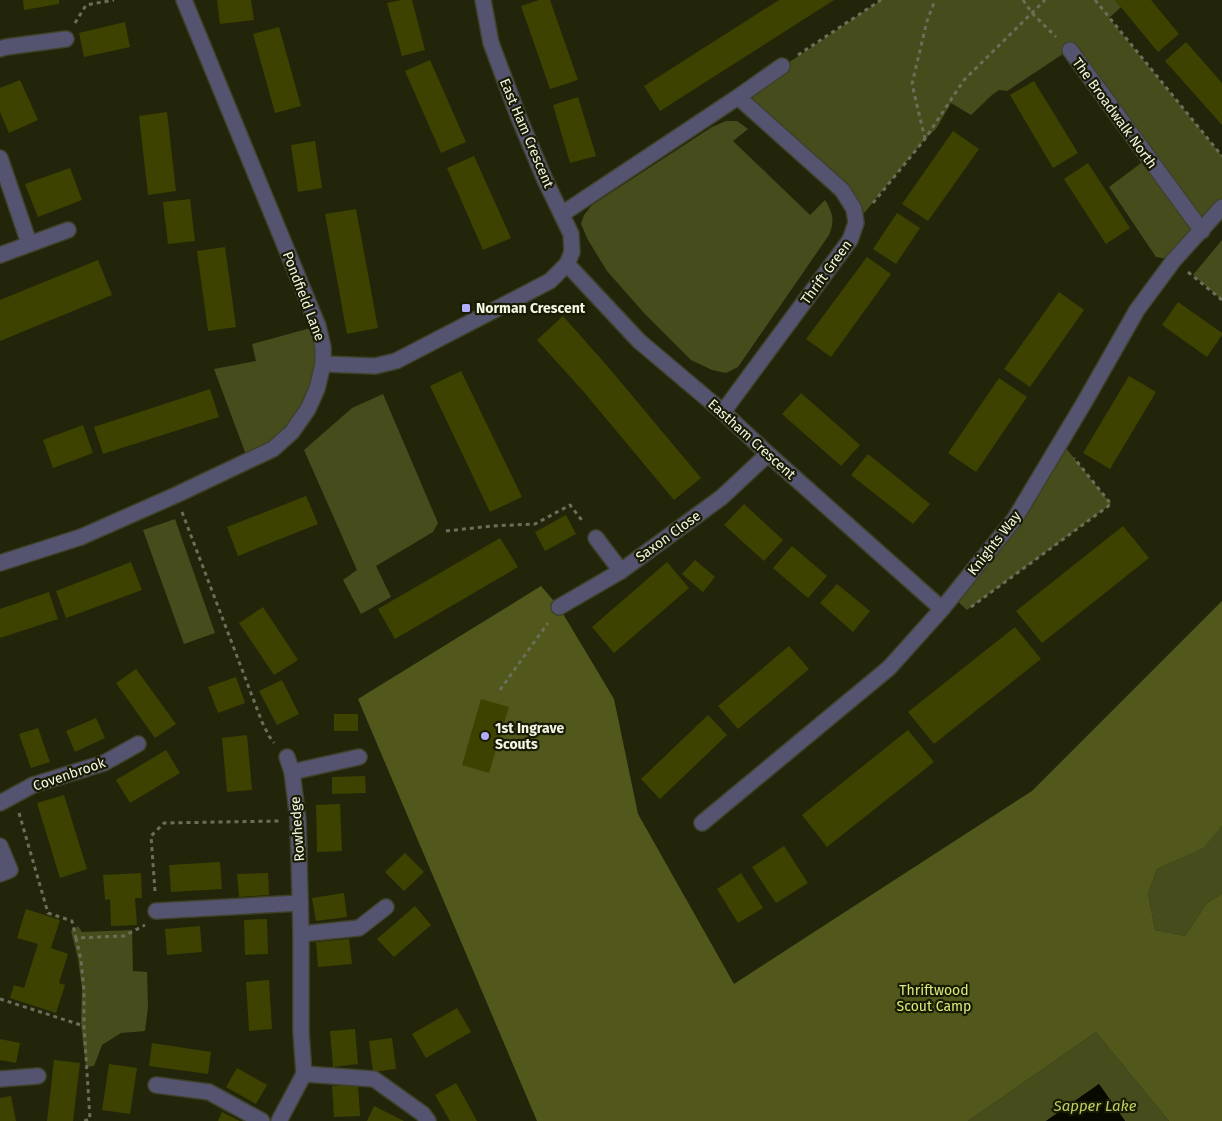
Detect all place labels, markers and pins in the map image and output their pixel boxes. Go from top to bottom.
place label: Norman Crescent [476,300,586,317]
marker: Norman Crescent [460,302,472,314]
place label: 1st Ingrave Scouts [495,720,565,753]
marker: 1st Ingrave Scouts [479,730,491,742]

